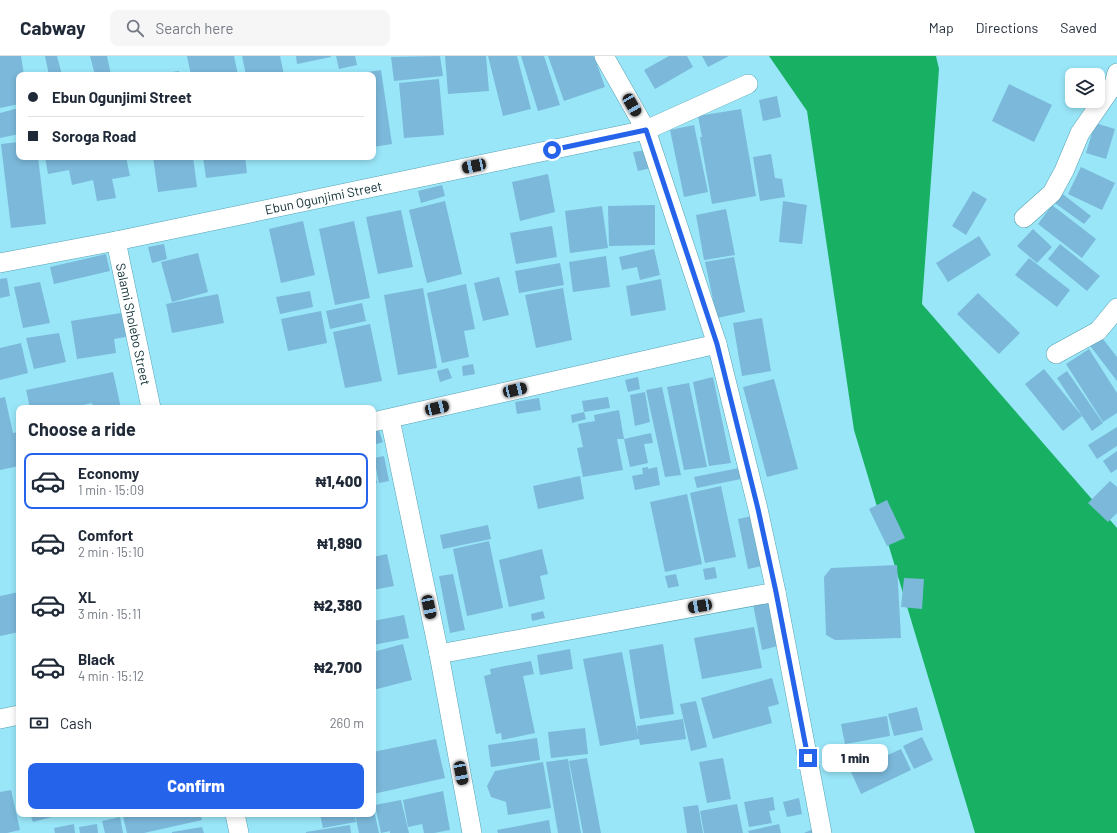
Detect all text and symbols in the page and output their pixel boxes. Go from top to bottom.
search box [110,10,390,46]
text: Cabway [20,16,86,39]
icon: search [124,17,146,39]
text: Search here [156,19,234,37]
text: Map [929,19,954,36]
text: Directions [976,19,1038,36]
text: Saved [1060,19,1097,36]
map controls [1065,68,1105,108]
button: layers [1065,68,1105,108]
text: Ebun Ogunjimi Street [52,88,192,106]
car [621,92,643,118]
text: Soroga Road [52,127,136,145]
route start [543,141,561,159]
car [461,158,487,174]
street label: Ebun Ogunjimi Street [263,178,383,218]
street label: Salami Sholebo Street [113,262,154,387]
car [502,381,528,399]
car [424,399,450,417]
text: Choose a ride [28,418,136,440]
icon: car [30,463,66,499]
text: Economy [78,464,139,482]
text: ₦1,400 [315,472,362,490]
text: 1 min · 15:09 [78,482,144,498]
icon: car [30,525,66,561]
text: Comfort [78,526,133,544]
text: ₦1,890 [317,534,362,552]
text: 2 min · 15:10 [78,544,144,560]
icon: car [30,587,66,623]
text: XL [78,588,96,606]
car [421,594,437,620]
text: ₦2,380 [314,596,362,614]
car [687,598,713,614]
text: 3 min · 15:11 [78,606,141,622]
icon: car [30,649,66,685]
text: Black [78,650,115,668]
text: ₦2,700 [314,658,362,676]
text: 4 min · 15:12 [78,668,144,684]
icon: cash [28,712,50,734]
text: Cash [60,714,92,732]
text: 260 m [330,715,364,731]
callout: 1 min [822,744,888,772]
route end [799,749,817,767]
text: 1 min [841,750,869,766]
car [453,760,469,786]
button: Confirm [28,763,364,809]

